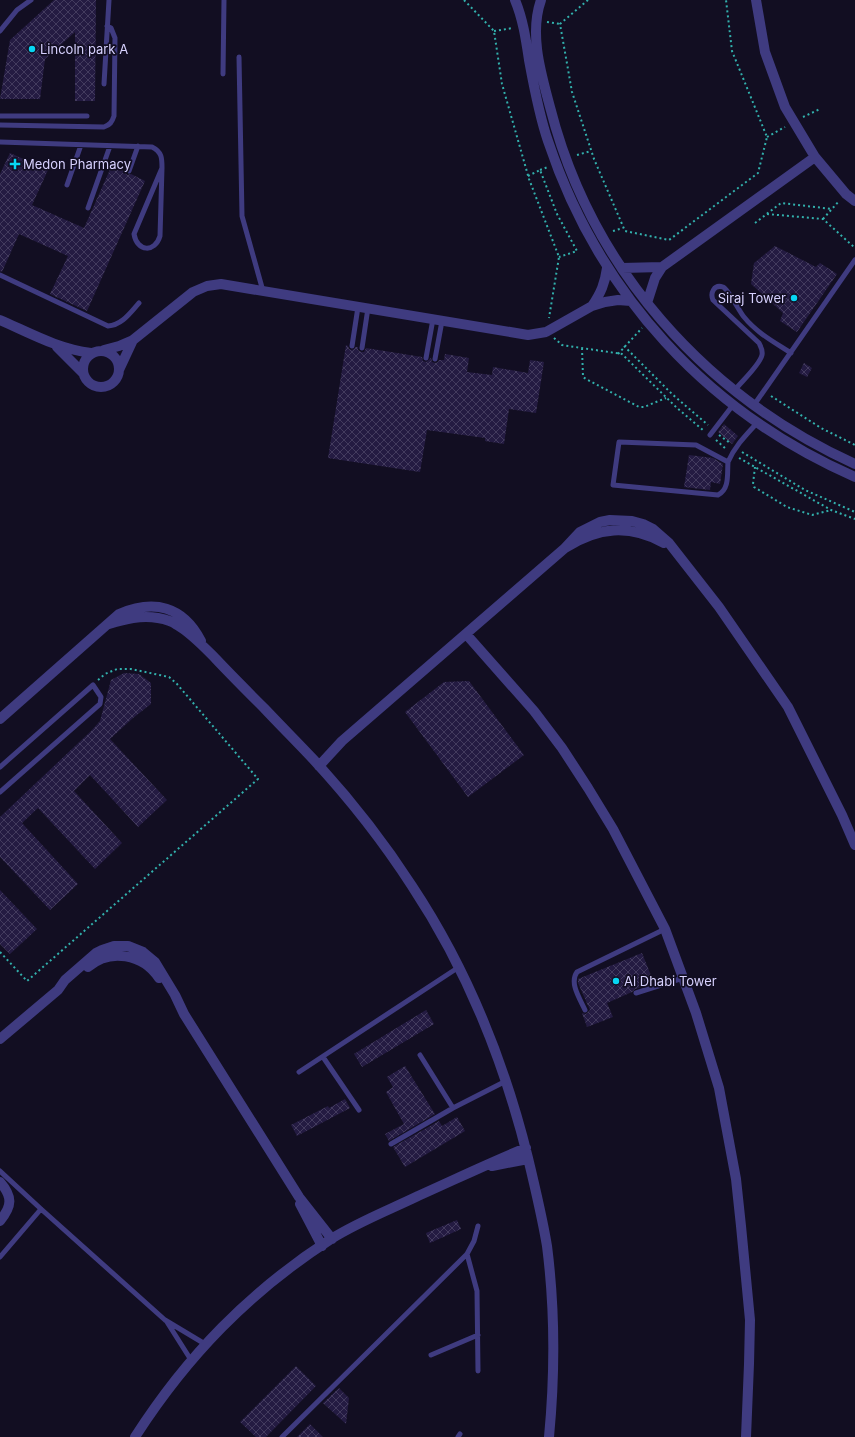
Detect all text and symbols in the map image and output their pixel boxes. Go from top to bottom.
place label: Lincoln park A [40,41,128,57]
marker: Lincoln park A [27,44,37,54]
place label: Medon Pharmacy [23,156,131,172]
marker: Medon Pharmacy [10,159,20,169]
place label: Siraj Tower [718,290,786,306]
marker: Siraj Tower [789,293,799,303]
place label: Al Dhabi Tower [624,973,717,989]
marker: Al Dhabi Tower [611,976,621,986]

